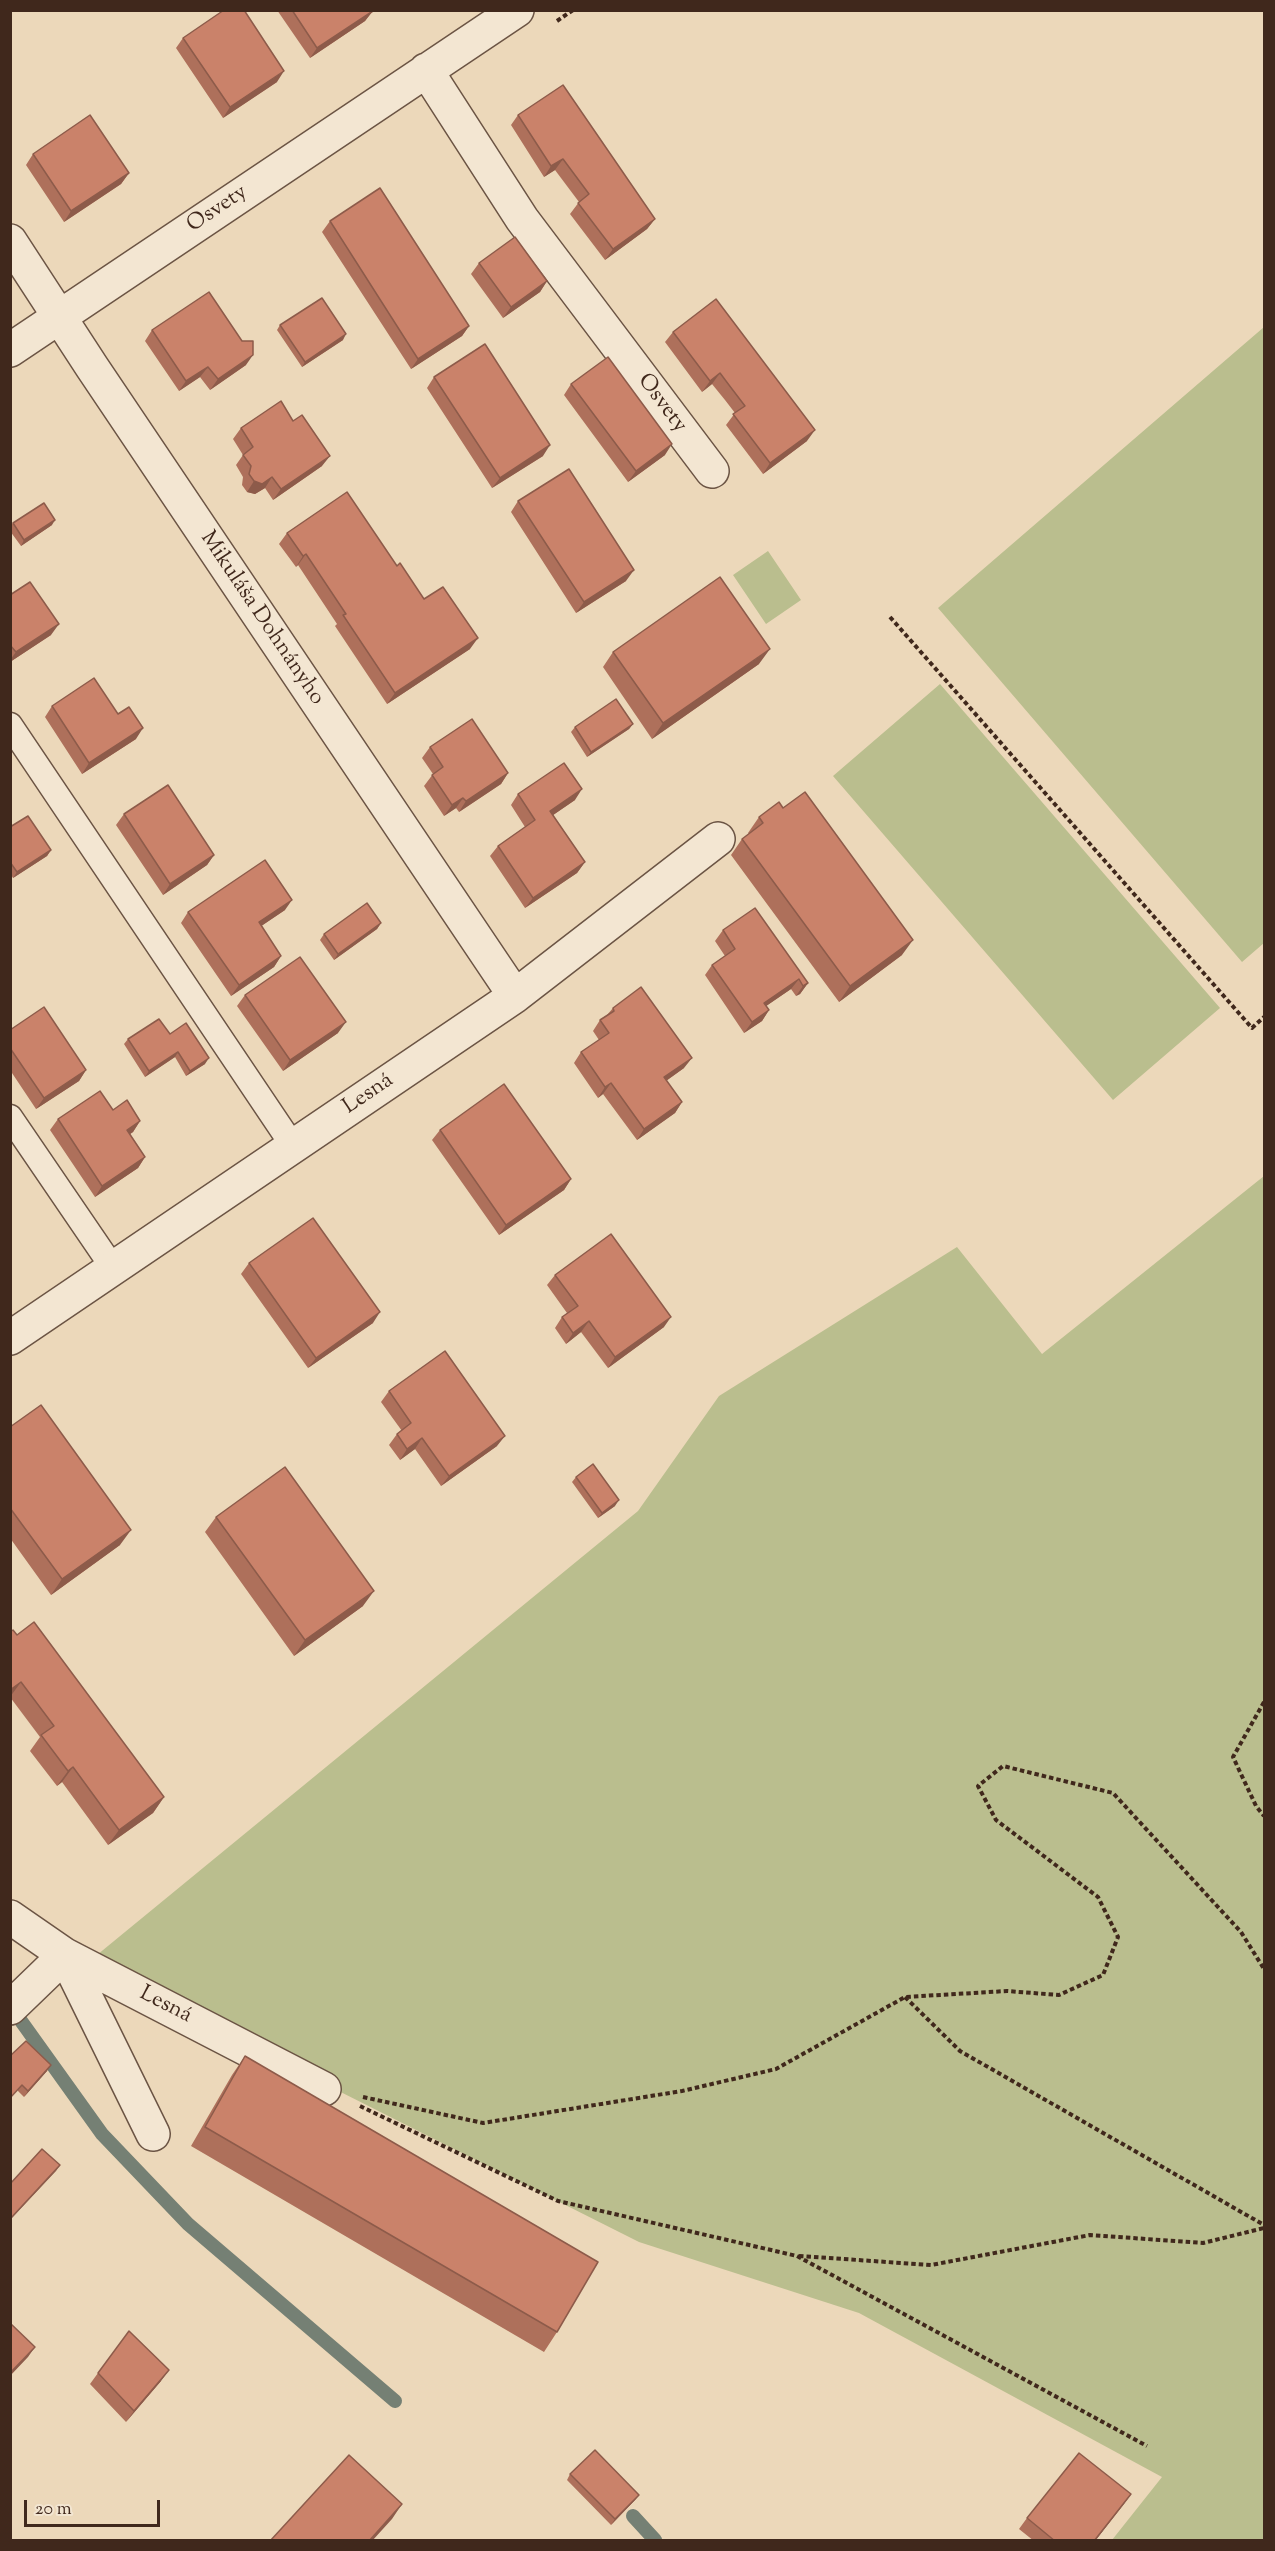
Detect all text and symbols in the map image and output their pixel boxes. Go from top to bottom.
street label: Osvety [183,180,253,240]
street label: Osvety [630,369,692,439]
street label: Mikuláša Dohnányho [193,527,329,711]
street label: Lesná [339,1069,399,1121]
street label: Lesná [134,1982,196,2030]
scale bar [27,2488,164,2526]
text: 20 m [35,2497,72,2523]

